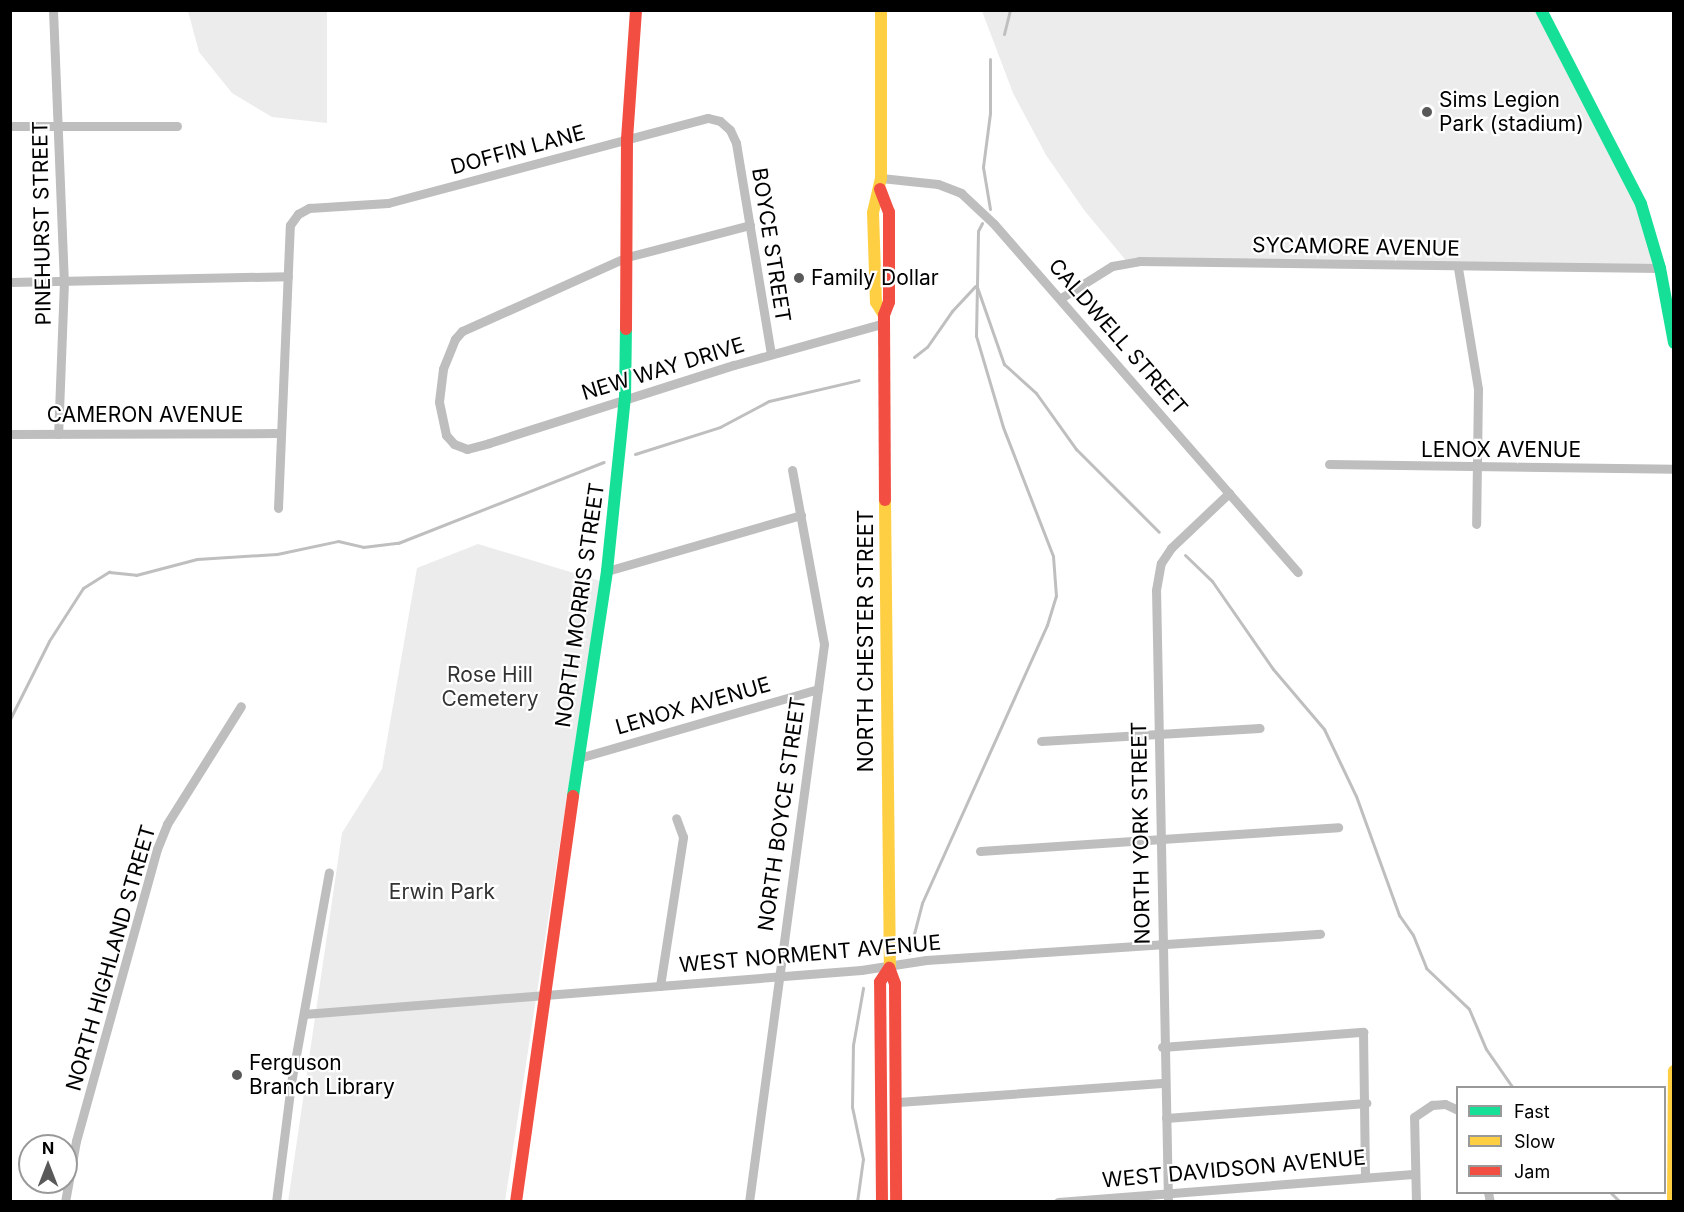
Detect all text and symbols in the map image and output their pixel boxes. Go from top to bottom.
place label: Sims Legion Park (stadium) [1439,87,1584,137]
marker: Sims Legion Park (stadium) [1420,105,1434,119]
street label: DOFFIN LANE [448,120,588,180]
street label: PINEHURST STREET [28,121,56,325]
street label: BOYCE STREET [746,166,796,324]
street label: SYCAMORE AVENUE [1252,233,1460,261]
street label: CALDWELL STREET [1043,254,1193,420]
place label: Family Dollar [811,265,939,291]
marker: Family Dollar [792,271,806,285]
street label: NEW WAY DRIVE [578,332,748,406]
street label: CAMERON AVENUE [47,402,243,428]
street label: LENOX AVENUE [1421,437,1581,463]
street label: NORTH MORRIS STREET [550,481,610,729]
street label: NORTH CHESTER STREET [853,510,879,772]
park label: Rose Hill Cemetery [441,662,539,712]
street label: LENOX AVENUE [613,672,773,740]
street label: NORTH BOYCE STREET [753,695,811,933]
street label: NORTH YORK STREET [1126,721,1156,945]
street label: NORTH HIGHLAND STREET [61,822,161,1094]
park label: Erwin Park [389,879,495,905]
street label: WEST NORMENT AVENUE [678,930,942,978]
place label: Ferguson Branch Library [249,1050,395,1100]
marker: Ferguson Branch Library [230,1068,244,1082]
legend [1456,1086,1666,1194]
text: Fast [1514,1101,1550,1122]
text: Slow [1514,1131,1555,1152]
north arrow [18,1134,78,1194]
text: N [42,1138,54,1158]
street label: WEST DAVIDSON AVENUE [1101,1145,1367,1193]
text: Jam [1514,1161,1550,1182]

